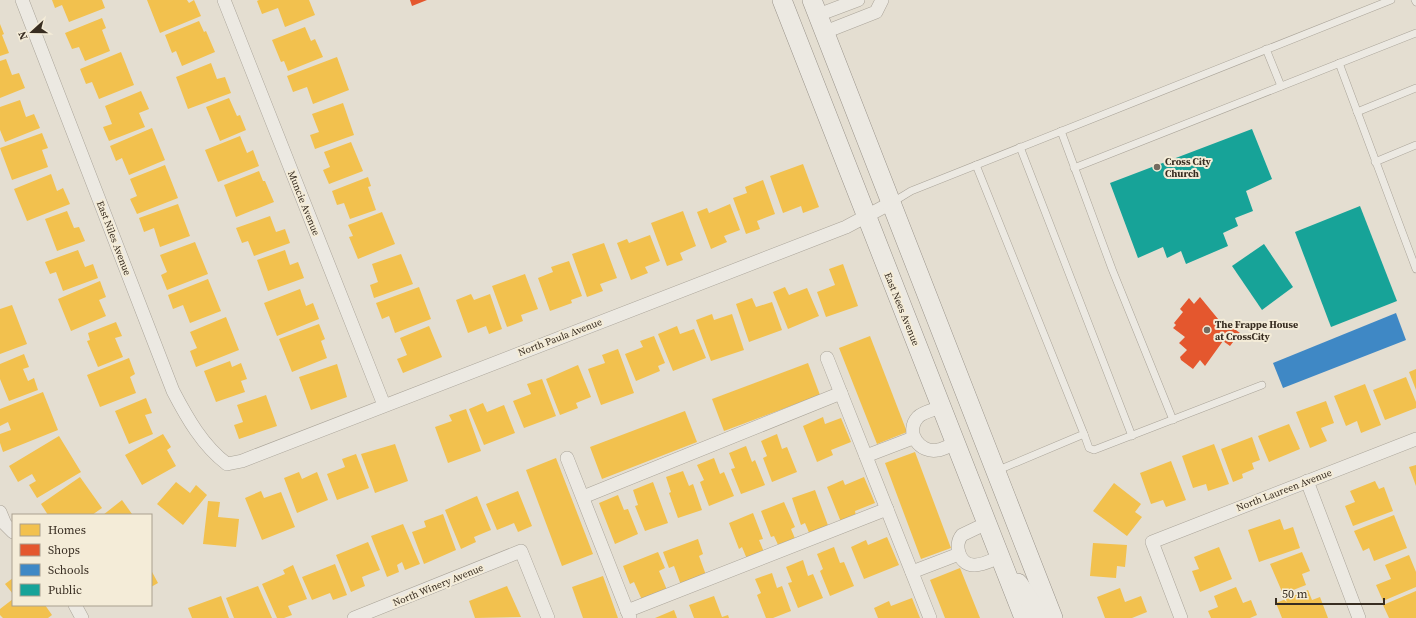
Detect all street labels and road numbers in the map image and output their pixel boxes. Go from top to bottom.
street label: Muncie Avenue [285,169,323,237]
street label: East Niles Avenue [94,199,134,277]
street label: East Nees Avenue [881,270,923,348]
street label: North Paula Avenue [516,315,604,359]
street label: North Laureen Avenue [1234,466,1334,514]
street label: North Winery Avenue [391,561,485,609]

